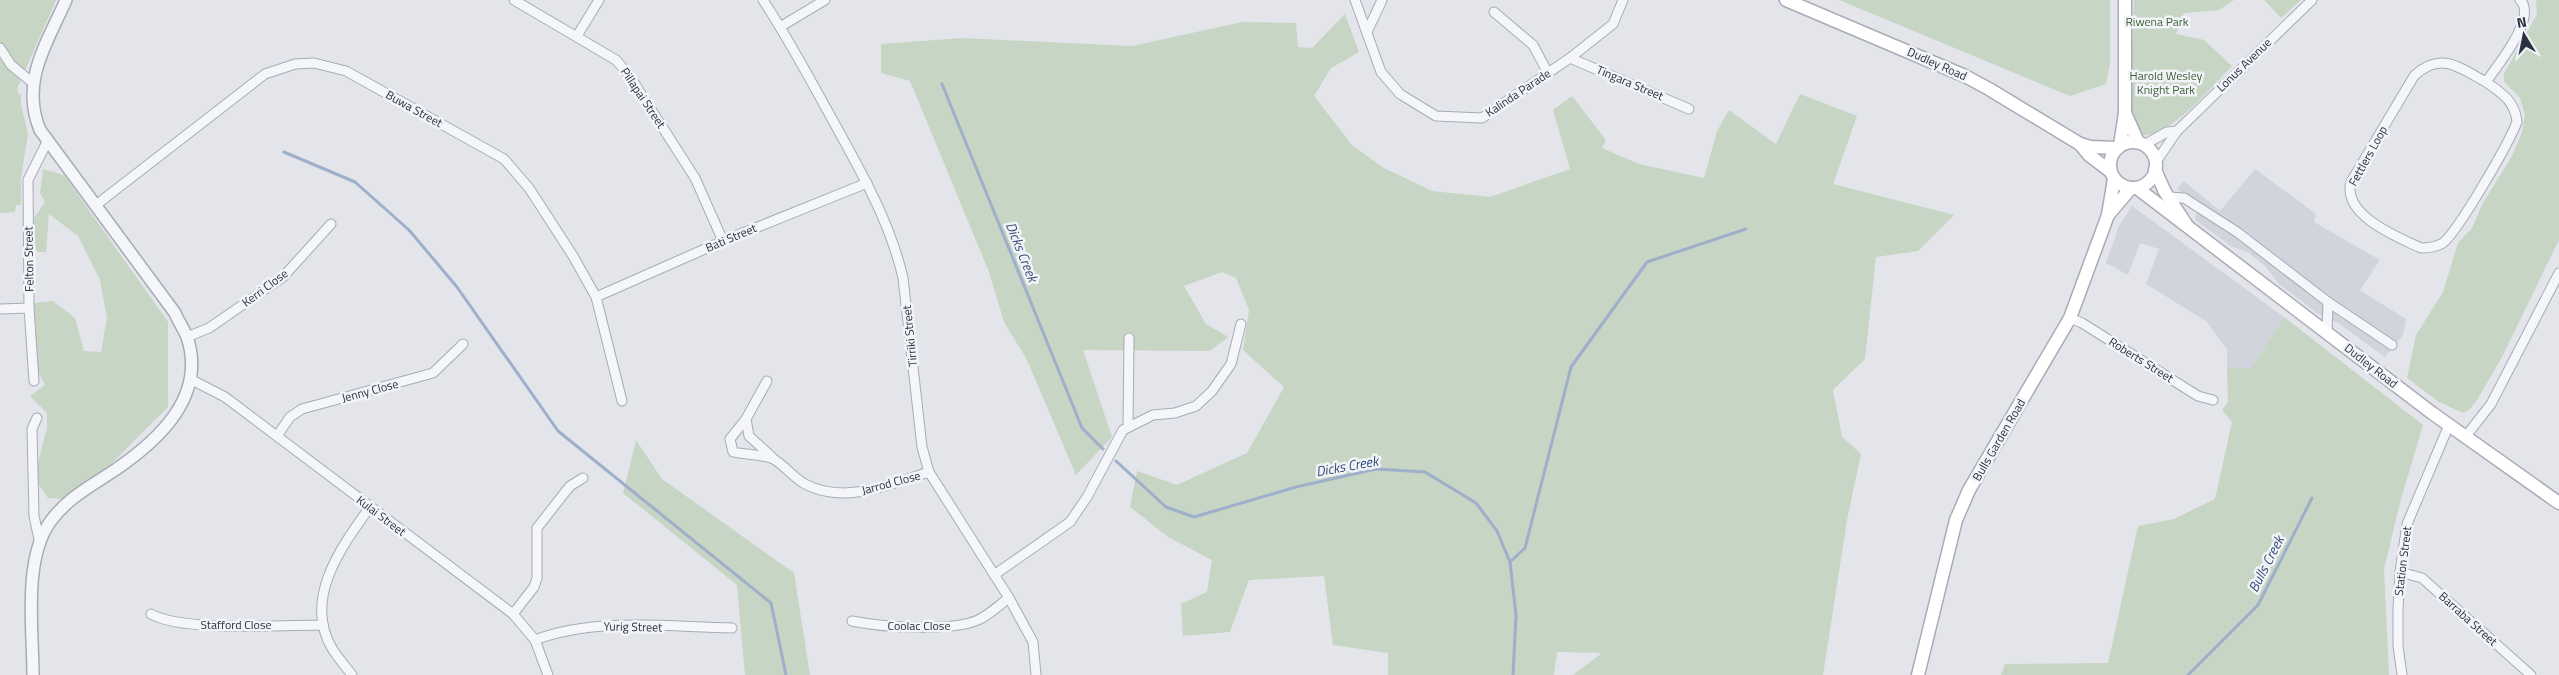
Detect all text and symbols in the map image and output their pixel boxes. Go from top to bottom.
north arrow [2499,10,2549,60]
text: N [2515,11,2528,33]
park label: Riwena Park [2125,12,2189,31]
street label: Lonus Avenue [2212,33,2276,96]
street label: Dudley Road [1904,42,1970,85]
street label: Tingara Street [1594,60,1667,106]
street label: Pillapai Street [616,63,671,133]
street label: Kalinda Parade [1481,64,1554,122]
park label: Harold Wesley Knight Park [2130,66,2203,99]
street label: Buwa Street [382,85,447,132]
street label: Fettlers Loop [2343,122,2392,189]
street label: Bati Street [702,218,760,257]
water label: Dicks Creek [1001,219,1045,287]
street label: Felton Street [18,225,39,292]
street label: Kerri Close [238,264,292,311]
street label: Tirriki Street [897,304,922,368]
street label: Roberts Street [2105,332,2178,388]
street label: Dudley Road [2340,339,2402,393]
street label: Jenny Close [339,374,400,407]
street label: Bulls Garden Road [1967,395,2030,485]
water label: Dicks Creek [1314,449,1381,481]
street label: Jarrod Close [859,466,922,499]
street label: Kulai Street [352,491,411,541]
street label: Station Street [2389,524,2416,597]
water label: Bulls Creek [2242,530,2289,596]
street label: Barraba Street [2435,587,2503,651]
street label: Stafford Close [200,615,272,634]
street label: Yurig Street [604,616,663,637]
street label: Coolac Close [887,616,951,635]

